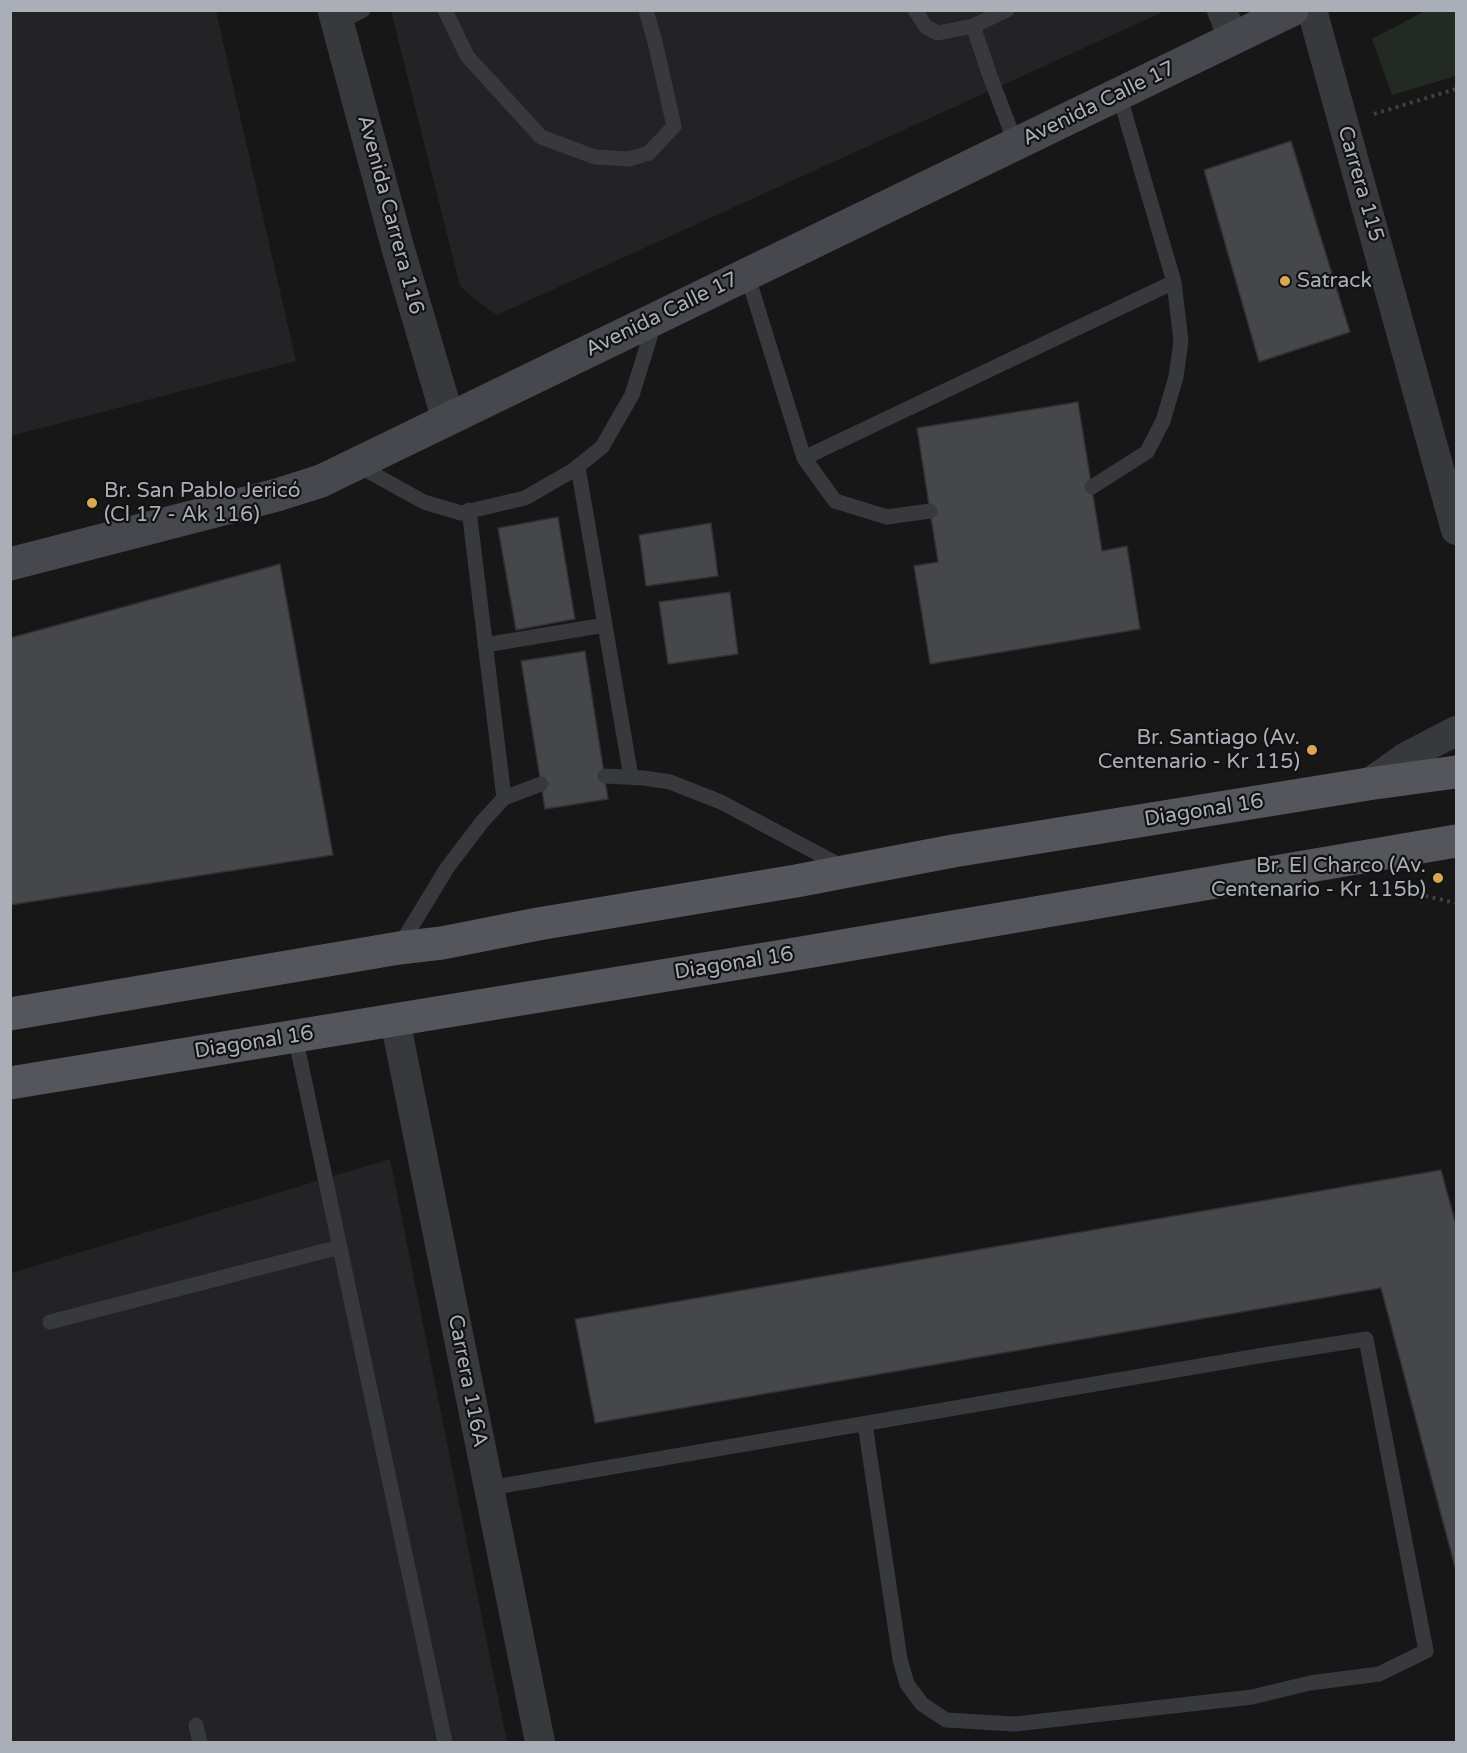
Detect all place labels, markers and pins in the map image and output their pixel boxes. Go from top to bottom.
place label: Satrack [1297,268,1372,294]
marker: Satrack [1278,274,1292,288]
place label: Br. San Pablo Jericó (Cl 17 - Ak 116) [104,478,301,528]
marker: Br. San Pablo Jericó (Cl 17 - Ak 116) [85,496,99,510]
place label: Br. Santiago (Av. Centenario - Kr 115) [1098,725,1300,775]
marker: Br. Santiago (Av. Centenario - Kr 115) [1305,743,1319,757]
place label: Br. El Charco (Av. Centenario - Kr 115b) [1211,853,1426,903]
marker: Br. El Charco (Av. Centenario - Kr 115b) [1431,871,1445,885]

